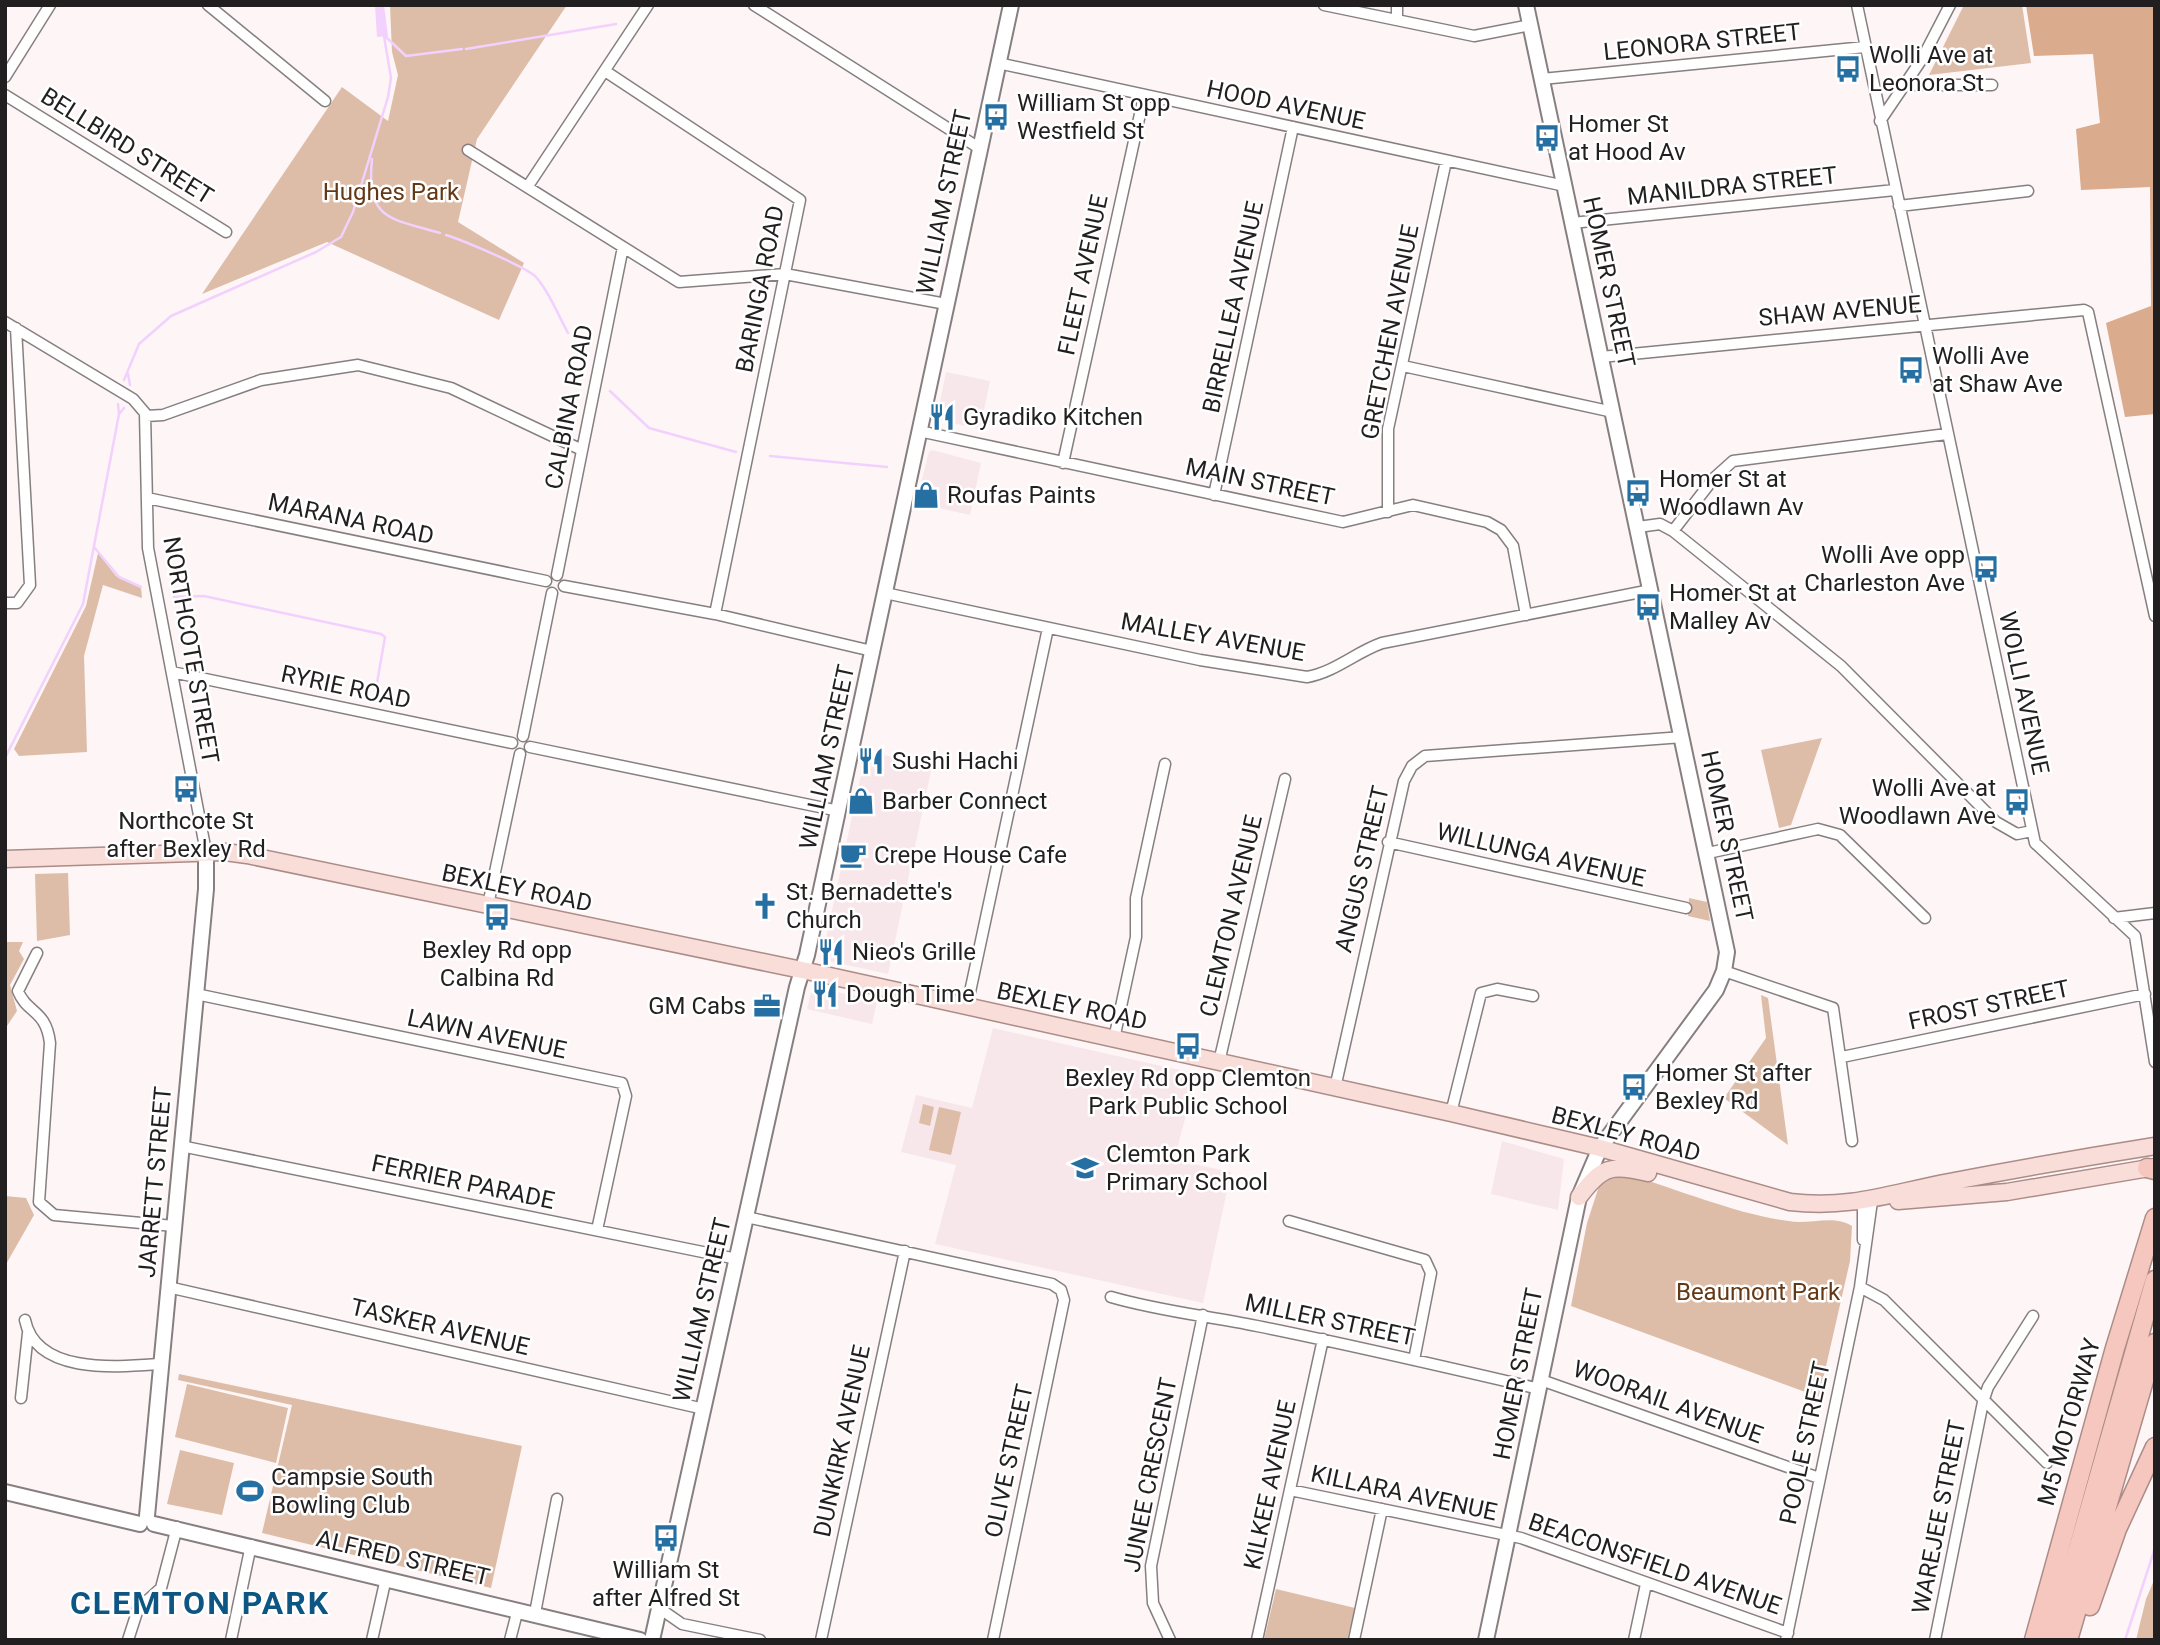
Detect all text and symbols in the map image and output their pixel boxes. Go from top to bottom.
street label: LEONORA STREET [1602,18,1802,66]
place label: Wolli Ave at Leonora St [1869,41,1993,97]
bus stop icon: Wolli Ave at Leonora St [1833,54,1863,84]
street label: HOOD AVENUE [1204,74,1368,136]
street label: BELLBIRD STREET [36,82,218,210]
place label: William St opp Westfield St [1017,89,1170,145]
bus stop icon: William St opp Westfield St [981,102,1011,132]
street label: WILLIAM STREET [911,107,977,297]
place label: Homer St at Hood Av [1568,110,1686,166]
bus stop icon: Homer St at Hood Av [1532,123,1562,153]
street label: MANILDRA STREET [1626,161,1838,211]
park label: Hughes Park [323,178,460,206]
street label: FLEET AVENUE [1052,192,1114,358]
street label: HOMER STREET [1577,194,1641,370]
street label: BIRRELLEA AVENUE [1197,199,1269,415]
street label: BARINGA ROAD [730,203,790,375]
street label: GRETCHEN AVENUE [1355,222,1425,442]
street label: SHAW AVENUE [1757,290,1923,332]
street label: CALBINA ROAD [539,322,599,492]
place label: Wolli Ave at Shaw Ave [1932,342,2063,398]
bus stop icon: Wolli Ave at Shaw Ave [1896,355,1926,385]
restaurant icon: Gyradiko Kitchen [927,402,957,432]
place label: Gyradiko Kitchen [963,403,1143,431]
street label: MAIN STREET [1183,453,1337,511]
place label: Homer St at Woodlawn Av [1659,465,1804,521]
bus stop icon: Homer St at Woodlawn Av [1623,478,1653,508]
shop icon: Roufas Paints [911,480,941,510]
place label: Roufas Paints [947,481,1096,509]
street label: MARANA ROAD [266,488,436,550]
street label: NORTHCOTE STREET [157,534,225,766]
place label: Wolli Ave opp Charleston Ave [1804,541,1965,597]
bus stop icon: Wolli Ave opp Charleston Ave [1971,554,2001,584]
place label: Homer St at Malley Av [1669,579,1797,635]
bus stop icon: Homer St at Malley Av [1633,592,1663,622]
street label: MALLEY AVENUE [1119,607,1307,667]
street label: WOLLI AVENUE [1993,609,2055,777]
street label: RYRIE ROAD [279,660,413,714]
street label: WILLIAM STREET [794,662,860,852]
restaurant icon: Sushi Hachi [856,746,886,776]
place label: Sushi Hachi [892,747,1019,775]
street label: HOMER STREET [1695,748,1759,924]
bus stop icon: Northcote St after Bexley Rd [171,774,201,804]
place label: Wolli Ave at Woodlawn Ave [1839,774,1996,830]
street label: ANGUS STREET [1329,783,1395,955]
shop icon: Barber Connect [846,786,876,816]
place label: Barber Connect [882,787,1048,815]
bus stop icon: Wolli Ave at Woodlawn Ave [2002,787,2032,817]
place label: Northcote St after Bexley Rd [106,807,266,863]
street label: CLEMTON AVENUE [1194,812,1268,1020]
street label: WILLUNGA AVENUE [1434,817,1648,893]
cafe icon: Crepe House Cafe [838,840,868,870]
place label: Crepe House Cafe [874,841,1067,869]
street label: BEXLEY ROAD [439,858,595,918]
place label: St. Bernadette's Church [786,878,953,934]
church icon: St. Bernadette's Church [750,891,780,921]
bus stop icon: Bexley Rd opp Calbina Rd [482,902,512,932]
place label: Bexley Rd opp Calbina Rd [422,936,572,992]
restaurant icon: Nieo's Grille [816,937,846,967]
place label: Nieo's Grille [852,938,976,966]
street label: FROST STREET [1906,974,2072,1036]
street label: BEXLEY ROAD [994,976,1150,1036]
restaurant icon: Dough Time [810,979,840,1009]
place label: Dough Time [846,980,975,1008]
office icon: GM Cabs [752,991,782,1021]
place label: GM Cabs [648,992,746,1020]
street label: LAWN AVENUE [405,1003,569,1065]
bus stop icon: Bexley Rd opp Clemton Park Public School [1173,1031,1203,1061]
place label: Homer St after Bexley Rd [1655,1059,1812,1115]
place label: Bexley Rd opp Clemton Park Public School [1065,1064,1311,1120]
bus stop icon: Homer St after Bexley Rd [1619,1072,1649,1102]
street label: JARRETT STREET [133,1085,177,1279]
street label: BEXLEY ROAD [1548,1101,1704,1167]
place label: Clemton Park Primary School [1106,1140,1268,1196]
street label: FERRIER PARADE [369,1149,557,1215]
school or university icon: Clemton Park Primary School [1070,1153,1100,1183]
street label: WILLIAM STREET [667,1215,737,1405]
park label: Beaumont Park [1676,1278,1841,1306]
street label: HOMER STREET [1488,1286,1548,1462]
street label: MILLER STREET [1243,1288,1417,1352]
street label: TASKER AVENUE [348,1293,532,1361]
street label: M5 MOTORWAY [2032,1335,2106,1509]
street label: DUNKIRK AVENUE [808,1342,876,1540]
street label: WOORAIL AVENUE [1569,1355,1767,1449]
street label: POOLE STREET [1774,1359,1836,1527]
street label: JUNEE CRESCENT [1117,1375,1183,1575]
street label: OLIVE STREET [979,1382,1039,1540]
street label: KILKEE AVENUE [1238,1398,1302,1572]
street label: WAREJEE STREET [1907,1418,1971,1616]
street label: KILLARA AVENUE [1308,1460,1500,1526]
place label: Campsie South Bowling Club [271,1463,433,1519]
sports icon: Campsie South Bowling Club [235,1476,265,1506]
street label: BEACONSFIELD AVENUE [1525,1508,1785,1620]
bus stop icon: William St after Alfred St [651,1523,681,1553]
street label: ALFRED STREET [314,1524,492,1592]
place label: William St after Alfred St [592,1556,740,1612]
district label: CLEMTON PARK [70,1584,330,1622]

